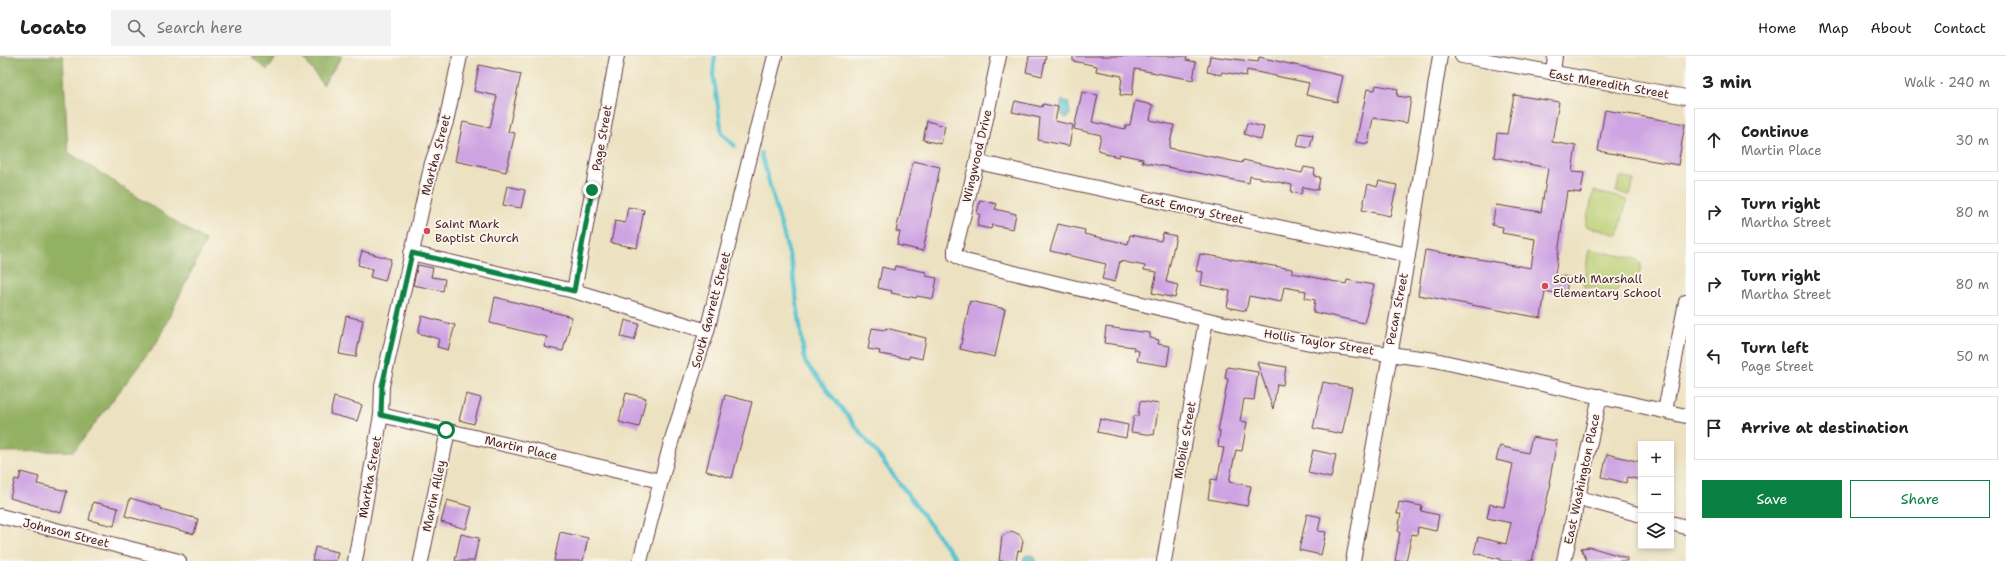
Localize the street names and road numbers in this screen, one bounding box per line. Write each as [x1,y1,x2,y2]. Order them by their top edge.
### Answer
street label: East Meredith Street [1547,66,1671,102]
street label: Page Street [588,104,616,172]
street label: Wingwood Drive [959,108,996,204]
street label: Martha Street [417,113,455,197]
street label: East Emory Street [1138,190,1246,228]
street label: South Garrett Street [688,250,734,370]
street label: Pecan Street [1382,272,1412,346]
street label: Hollis Taylor Street [1262,325,1376,359]
street label: Mobile Street [1170,400,1200,480]
street label: East Washington Place [1560,412,1604,546]
street label: Martin Place [483,432,559,464]
street label: Martha Street [355,435,385,519]
street label: Martin Alley [419,459,449,533]
street label: Johnson Street [21,515,111,551]

